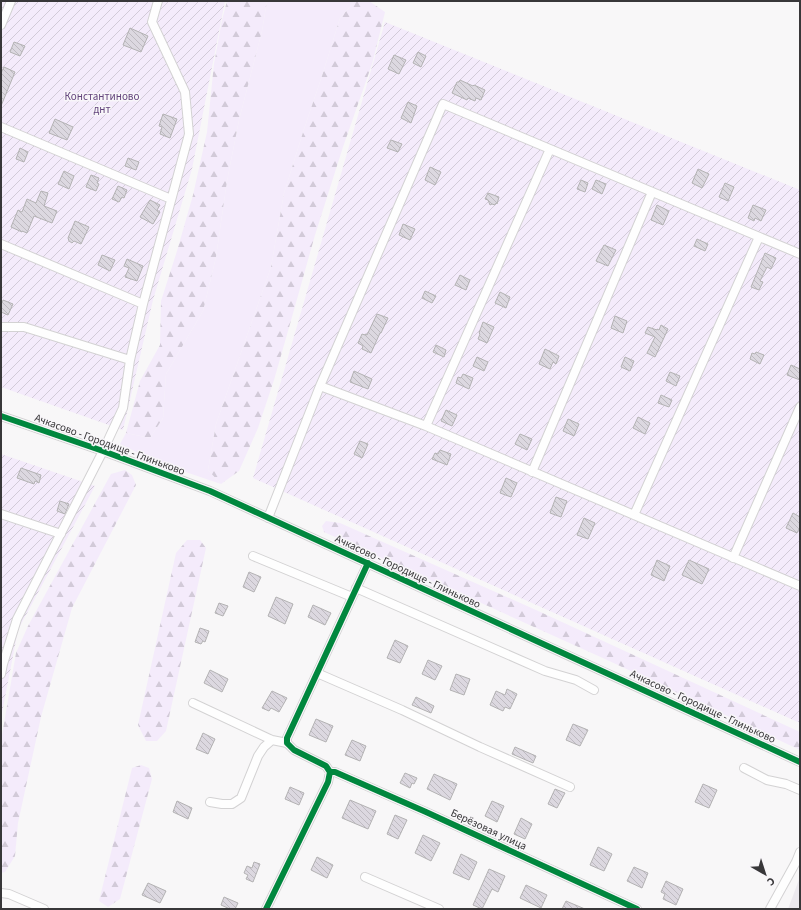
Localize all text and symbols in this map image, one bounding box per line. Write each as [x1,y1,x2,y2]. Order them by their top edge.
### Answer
park label: Константиново днт [65,89,139,117]
street label: Ачкасово - Городище - Глиньково [33,410,187,479]
street label: Ачкасово - Городище - Глиньково [333,531,483,612]
street label: Ачкасово - Городище - Глиньково [628,666,778,747]
street label: Берёзовая улица [448,805,529,854]
north arrow [745,854,785,894]
text: С [763,874,778,890]

